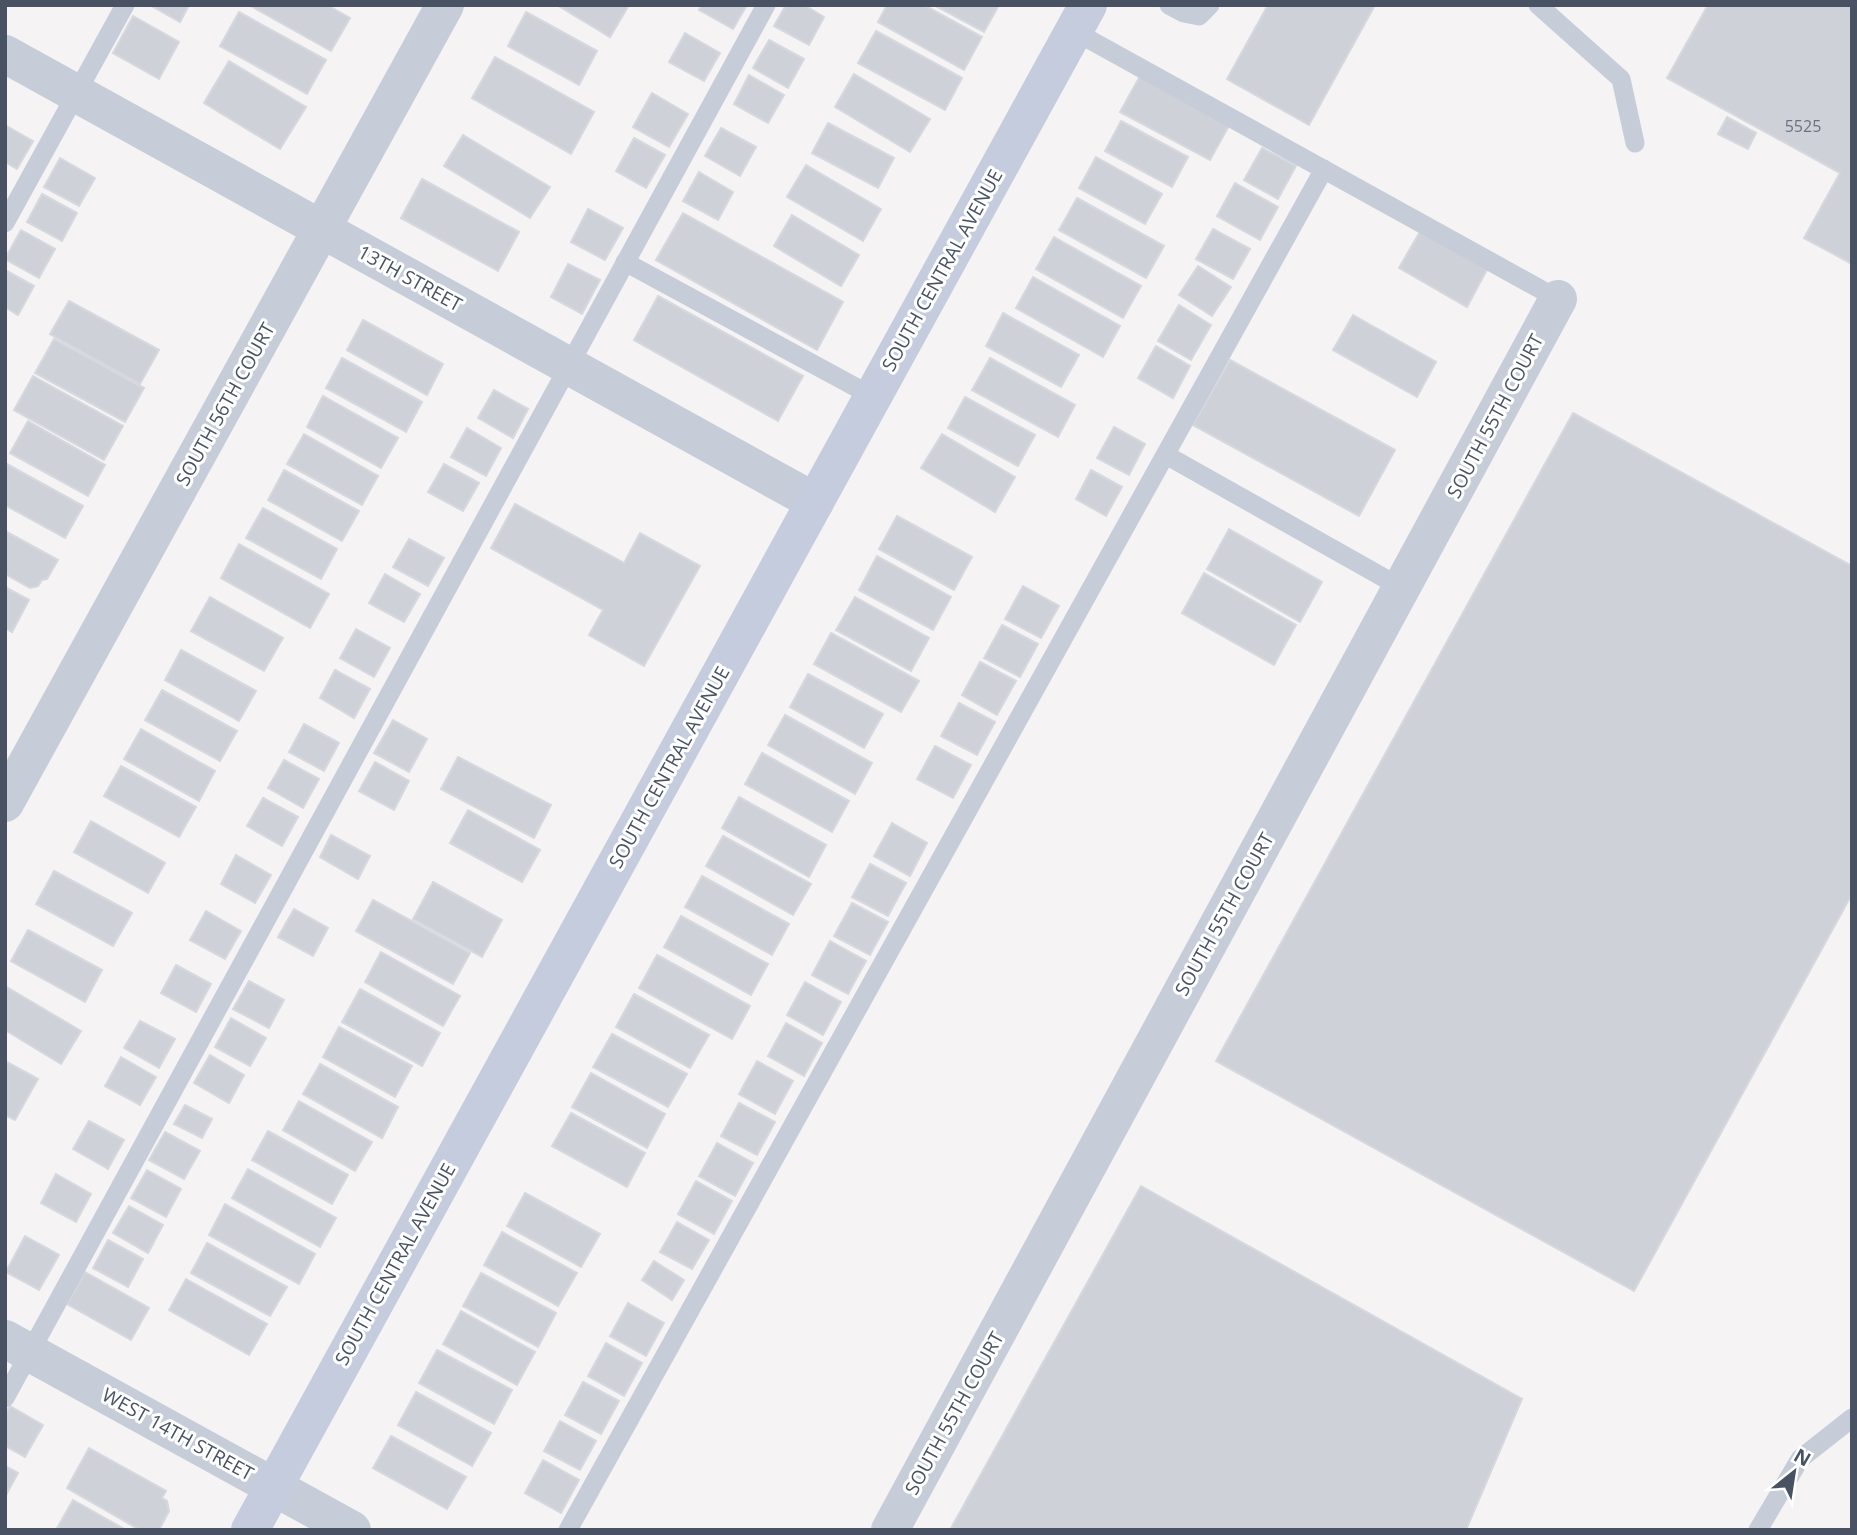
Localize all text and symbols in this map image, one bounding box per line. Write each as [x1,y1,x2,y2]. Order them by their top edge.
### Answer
house number: 5525 [1785,115,1821,137]
street label: SOUTH CENTRAL AVENUE [876,164,1008,376]
street label: 13TH STREET [353,239,467,318]
street label: SOUTH 56TH COURT [169,317,281,490]
street label: SOUTH 55TH COURT [1441,329,1550,503]
street label: SOUTH CENTRAL AVENUE [603,661,735,873]
street label: SOUTH 55TH COURT [1168,827,1280,1000]
street label: SOUTH CENTRAL AVENUE [329,1158,461,1370]
street label: SOUTH 55TH COURT [898,1326,1010,1499]
street label: WEST 14TH STREET [98,1382,259,1487]
north arrow [1759,1437,1829,1507]
text: N [1789,1442,1816,1472]

